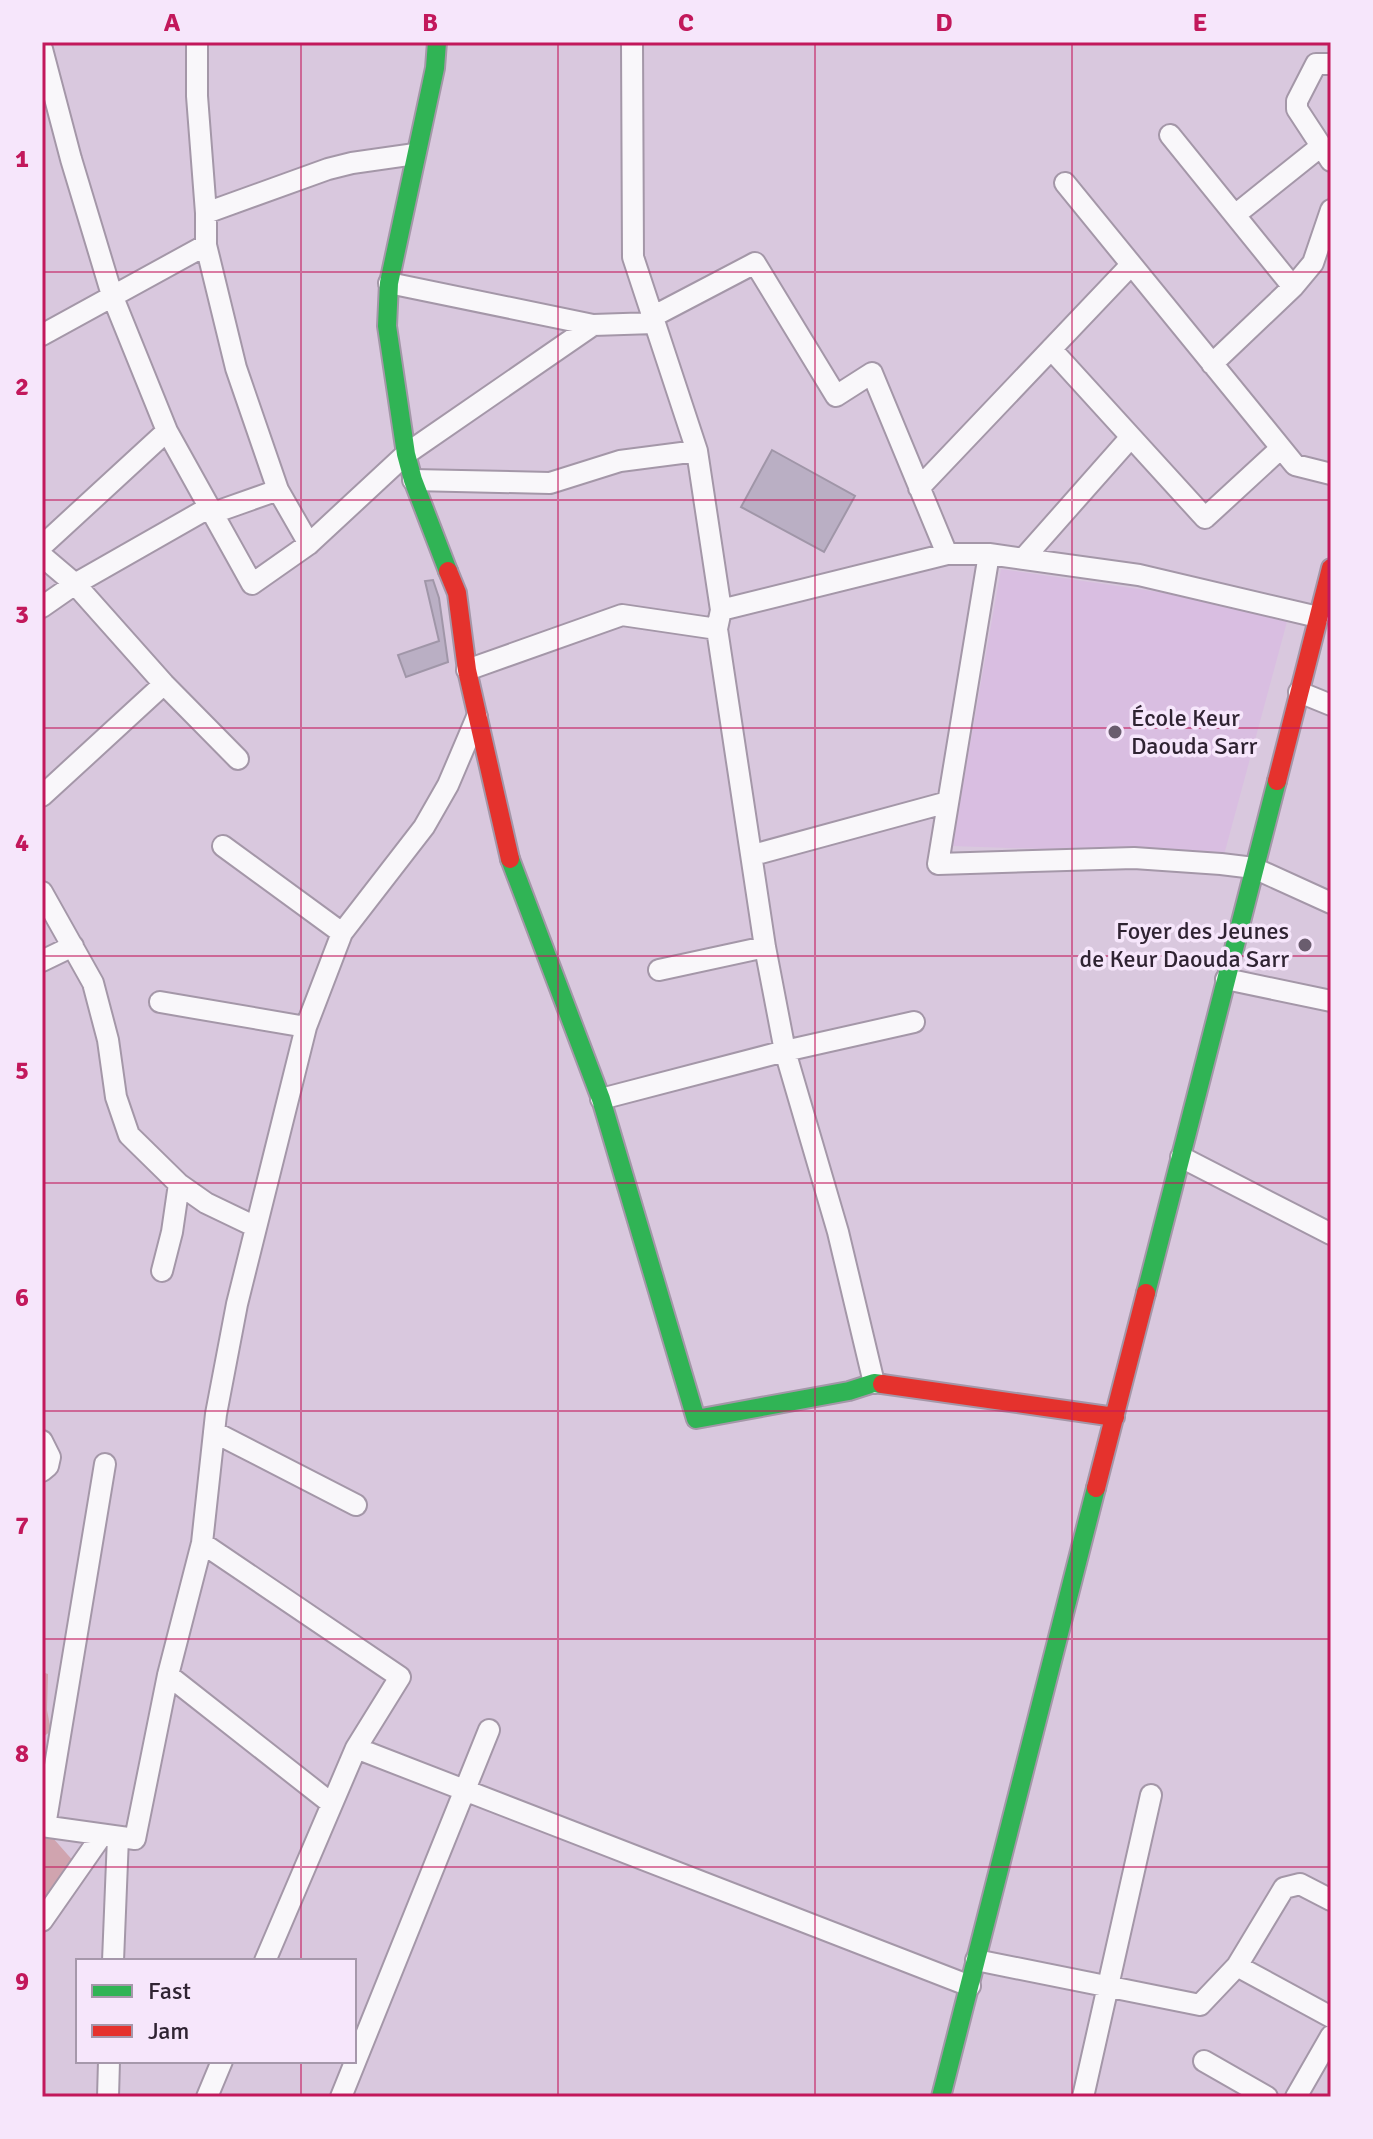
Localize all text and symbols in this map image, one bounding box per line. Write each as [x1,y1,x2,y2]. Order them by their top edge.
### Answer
text: A [164,7,181,39]
text: B [422,7,438,39]
text: C [678,7,694,39]
text: D [935,7,953,39]
text: E [1193,7,1207,39]
text: 1 [15,143,29,175]
text: 2 [15,371,29,403]
text: 3 [15,599,29,631]
place label: École Keur Daouda Sarr [1131,703,1258,761]
marker: École Keur Daouda Sarr [1106,723,1124,741]
text: 4 [15,827,29,859]
place label: Foyer des Jeunes de Keur Daouda Sarr [1079,916,1289,974]
marker: Foyer des Jeunes de Keur Daouda Sarr [1296,936,1314,954]
text: 5 [15,1055,29,1087]
text: 6 [15,1282,29,1314]
text: 7 [15,1510,29,1542]
text: 8 [15,1738,29,1770]
legend [76,1959,356,2063]
text: 9 [15,1966,29,1998]
text: Fast [148,1976,191,2006]
text: Jam [148,2016,189,2046]

